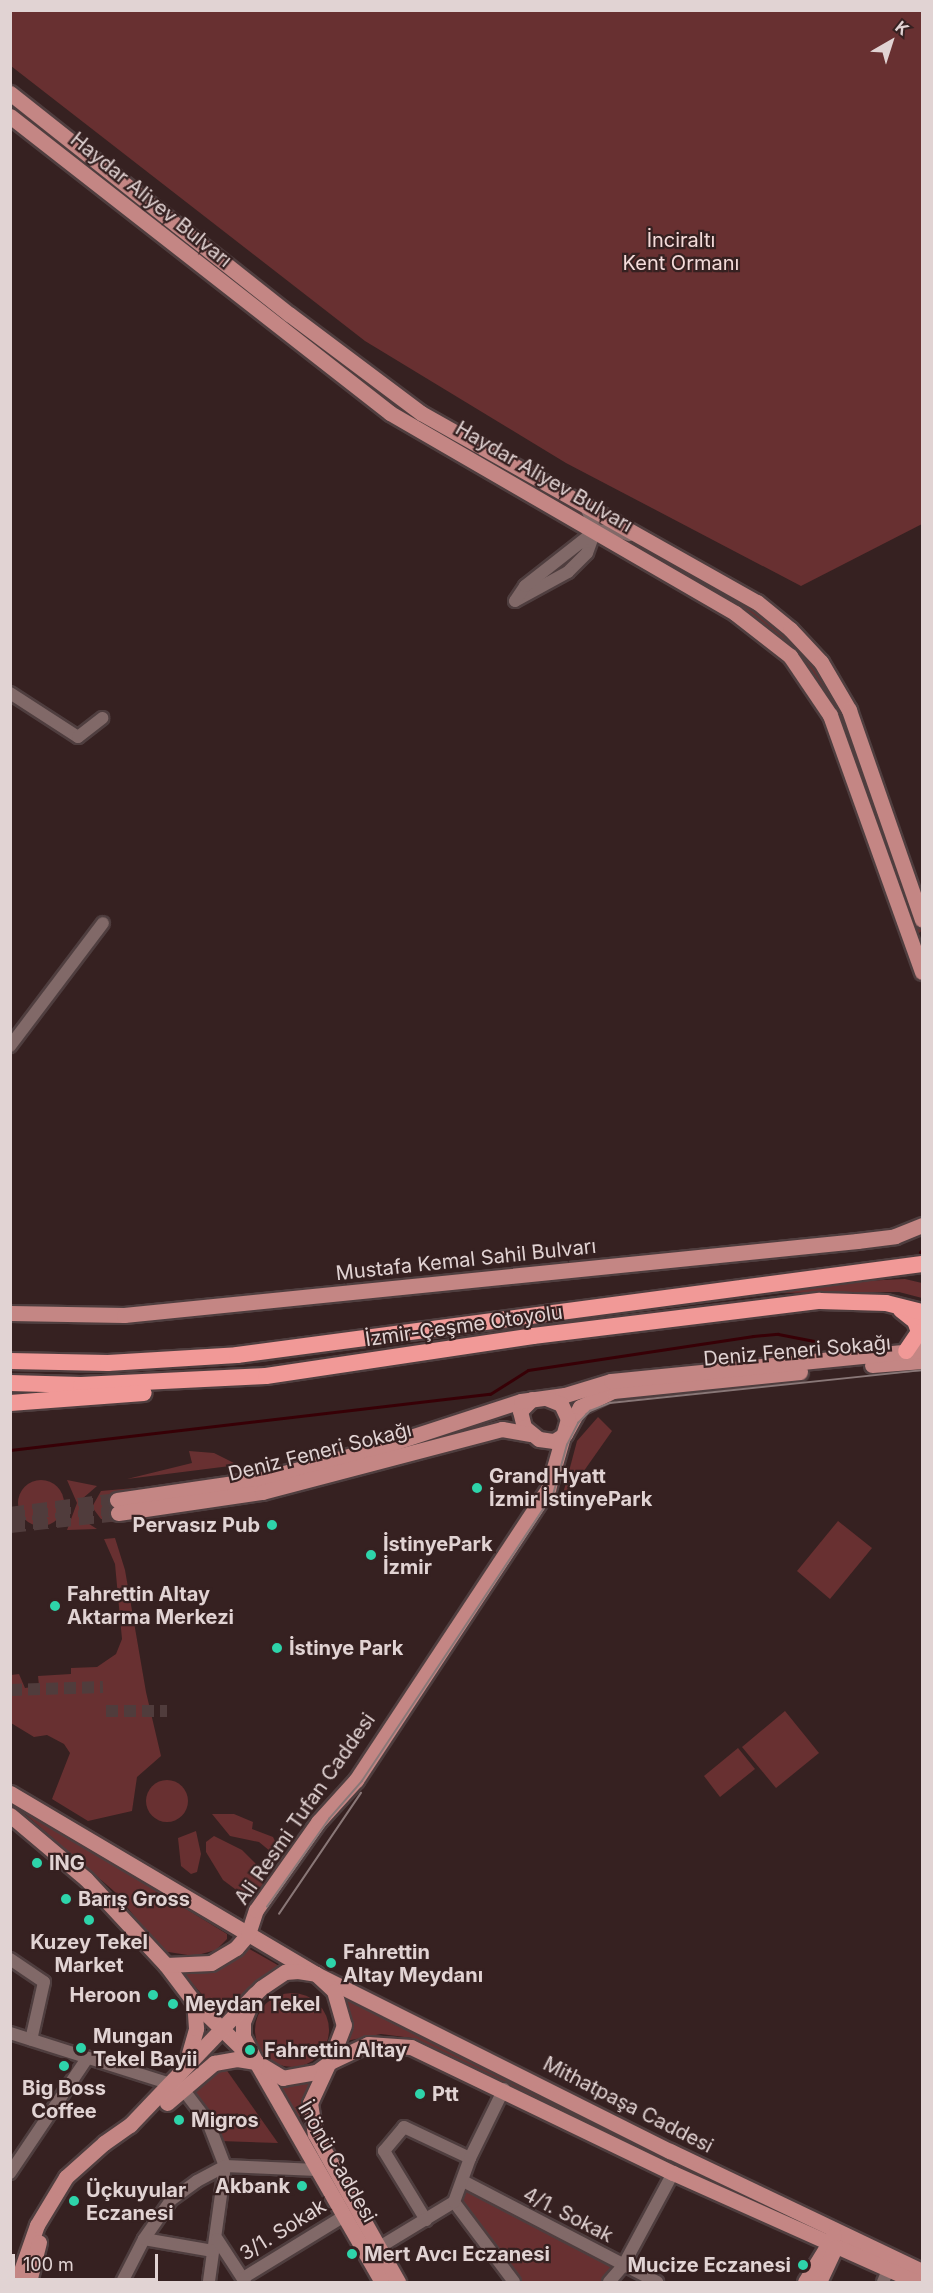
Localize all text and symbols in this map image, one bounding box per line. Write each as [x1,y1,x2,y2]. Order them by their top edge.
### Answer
north arrow [861,12,921,72]
text: K [892,17,913,39]
street label: Haydar Aliyev Bulvarı [65,128,237,272]
park label: İnciraltı Kent Ormanı [623,228,739,275]
street label: Haydar Aliyev Bulvarı [451,416,637,538]
street label: Mustafa Kemal Sahil Bulvarı [335,1234,597,1286]
street label: İzmir-Çeşme Otoyolu [364,1300,564,1352]
street label: Deniz Feneri Sokağı [702,1331,892,1371]
street label: Deniz Feneri Sokağı [226,1418,414,1486]
place label: Grand Hyatt İzmir İstinyePark [489,1464,652,1511]
marker: Grand Hyatt İzmir İstinyePark [470,1481,484,1495]
place label: Pervasız Pub [133,1513,260,1537]
marker: Pervasız Pub [265,1518,279,1532]
place label: İstinyePark İzmir [383,1532,493,1579]
marker: İstinyePark İzmir [364,1548,378,1562]
place label: Fahrettin Altay Aktarma Merkezi [67,1582,234,1629]
marker: Fahrettin Altay Aktarma Merkezi [48,1599,62,1613]
place label: İstinye Park [289,1636,403,1660]
marker: İstinye Park [270,1641,284,1655]
street label: Ali Resmi Tufan Caddesi [230,1709,380,1909]
place label: ING [49,1851,85,1875]
marker: ING [30,1856,44,1870]
place label: Barış Gross [78,1887,190,1911]
marker: Barış Gross [59,1892,73,1906]
marker: Kuzey Tekel Market [82,1913,96,1927]
place label: Kuzey Tekel Market [30,1930,148,1977]
place label: Fahrettin Altay Meydanı [343,1940,483,1987]
marker: Fahrettin Altay Meydanı [324,1956,338,1970]
place label: Heroon [70,1983,141,2007]
marker: Heroon [146,1988,160,2002]
place label: Meydan Tekel [185,1992,320,2016]
marker: Meydan Tekel [166,1997,180,2011]
place label: Mungan Tekel Bayii [93,2024,197,2071]
place label: Fahrettin Altay [264,2038,407,2062]
marker: Mungan Tekel Bayii [74,2041,88,2055]
marker: Fahrettin Altay [241,2041,259,2059]
street label: Mithatpaşa Caddesi [539,2052,717,2158]
marker: Big Boss Coffee [57,2059,71,2073]
place label: Big Boss Coffee [22,2076,106,2123]
place label: Ptt [432,2082,459,2106]
marker: Ptt [413,2087,427,2101]
street label: İnönü Caddesi [293,2097,381,2227]
place label: Migros [191,2108,259,2132]
marker: Migros [172,2113,186,2127]
place label: Akbank [215,2174,290,2198]
place label: Üçkuyular Eczanesi [86,2178,186,2225]
marker: Akbank [295,2179,309,2193]
street label: 4/1. Sokak [519,2182,617,2248]
marker: Üçkuyular Eczanesi [67,2194,81,2208]
street label: 3/1. Sokak [235,2194,331,2266]
scale bar [15,2242,160,2280]
place label: Mert Avcı Eczanesi [364,2242,550,2266]
marker: Mert Avcı Eczanesi [345,2247,359,2261]
place label: Mucize Eczanesi [627,2253,791,2277]
text: 100 m [23,2254,74,2275]
marker: Mucize Eczanesi [796,2258,810,2272]

